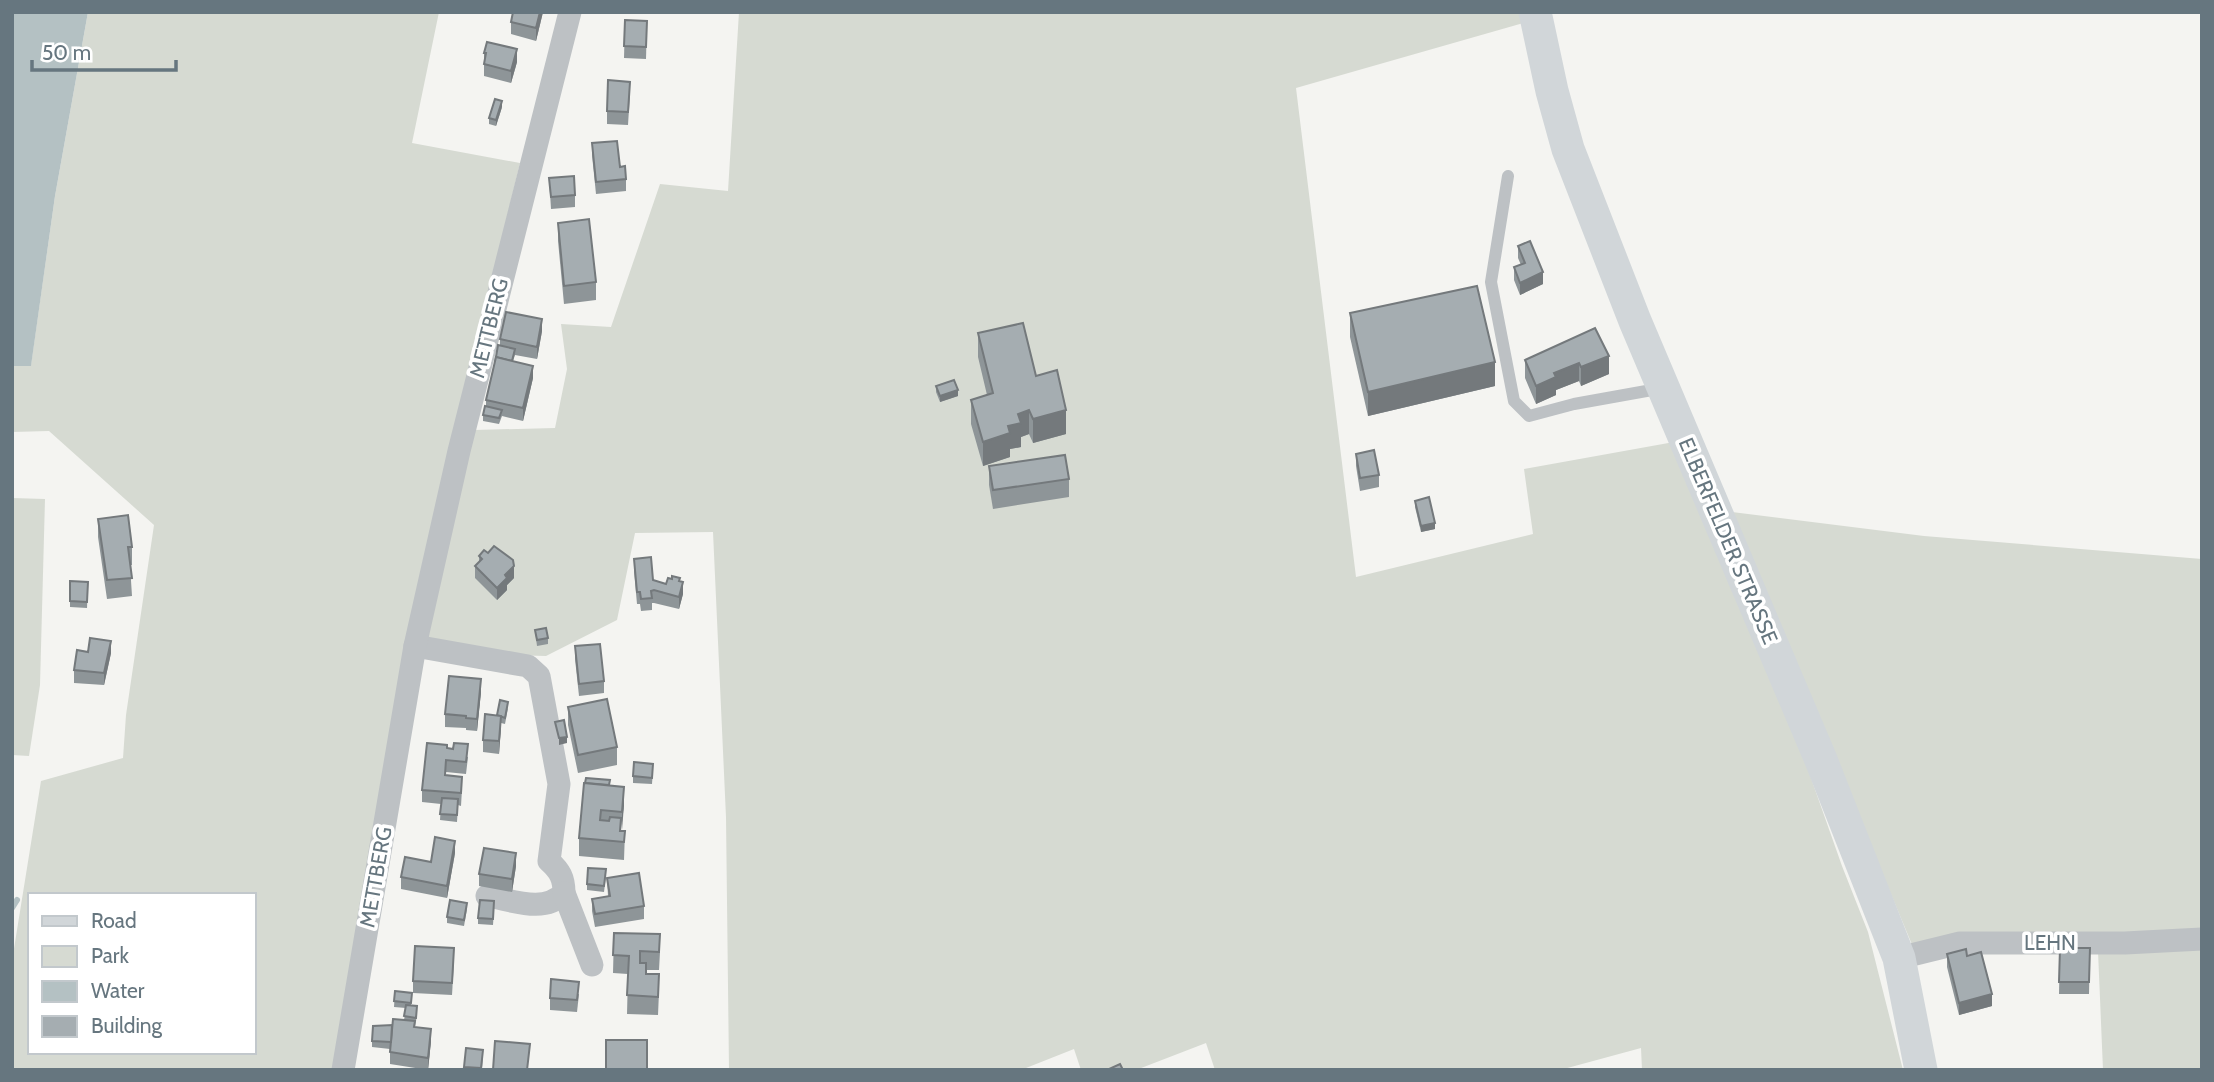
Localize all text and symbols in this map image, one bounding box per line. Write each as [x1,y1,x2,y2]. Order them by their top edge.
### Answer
scale bar [32,28,175,72]
text: 50 m [42,40,91,65]
street label: METTBERG [464,275,513,380]
street label: ELBERFELDER STRASSE [1674,434,1783,648]
street label: METTBERG [354,825,397,929]
legend [28,893,256,1054]
text: Road [91,908,137,933]
street label: LEHN [2024,930,2076,955]
text: Park [91,943,129,968]
text: Water [91,978,145,1003]
text: Building [91,1013,163,1038]

